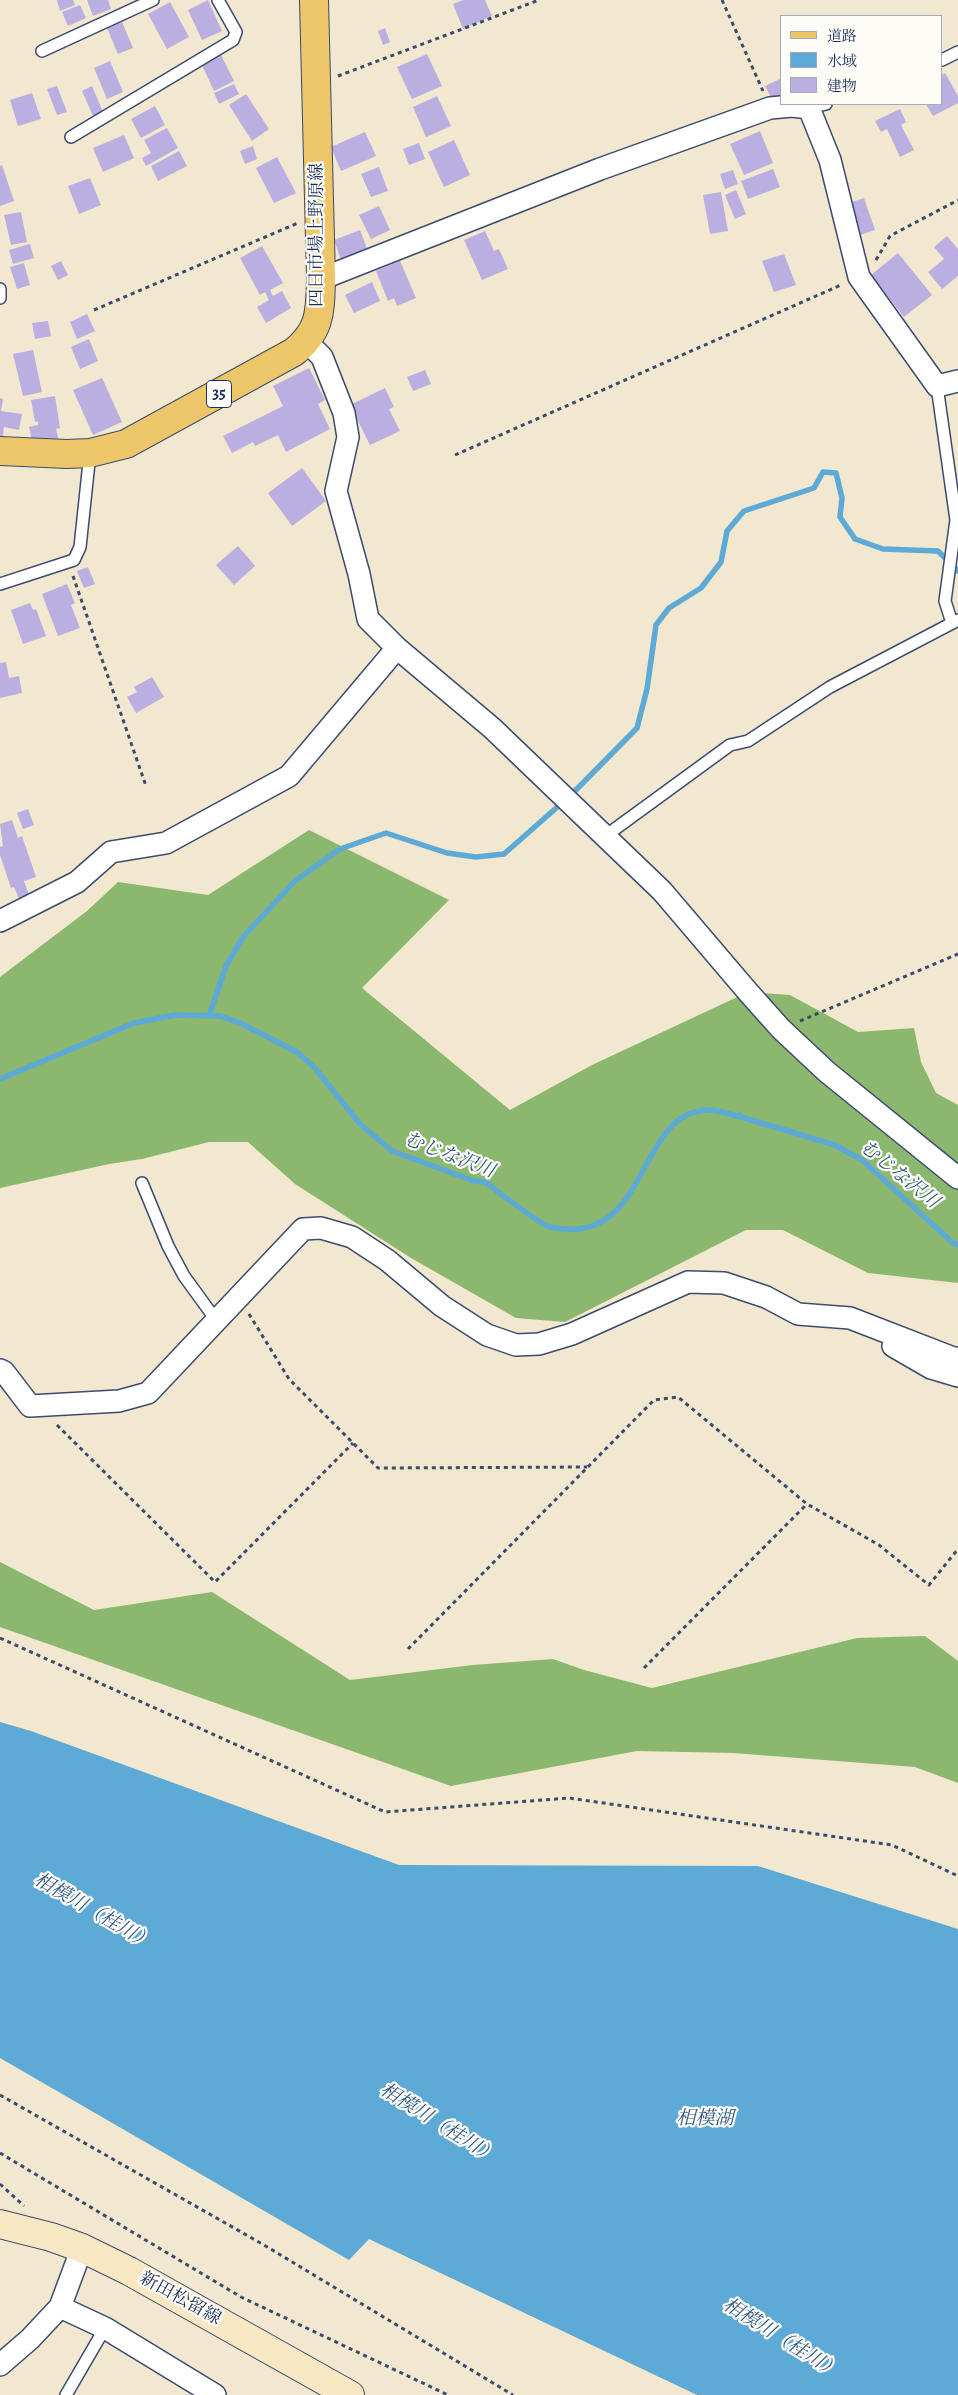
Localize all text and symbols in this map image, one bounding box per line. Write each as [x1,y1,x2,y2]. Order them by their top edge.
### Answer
legend [780,15,943,105]
text: 道路 [827,26,857,46]
text: 水域 [827,51,857,71]
text: 建物 [827,76,857,96]
street label: 四日市場上野原線 [307,163,329,307]
road number: 35 [206,380,232,408]
water label: むじな沢川 [401,1128,497,1184]
water label: むじな沢川 [855,1136,943,1214]
water label: 相模川（桂川） [30,1869,156,1955]
water label: 相模川（桂川） [376,2079,500,2169]
water label: 相模湖 [677,2108,733,2130]
street label: 新田松留線 [135,2268,225,2330]
water label: 相模川（桂川） [719,2294,843,2384]

